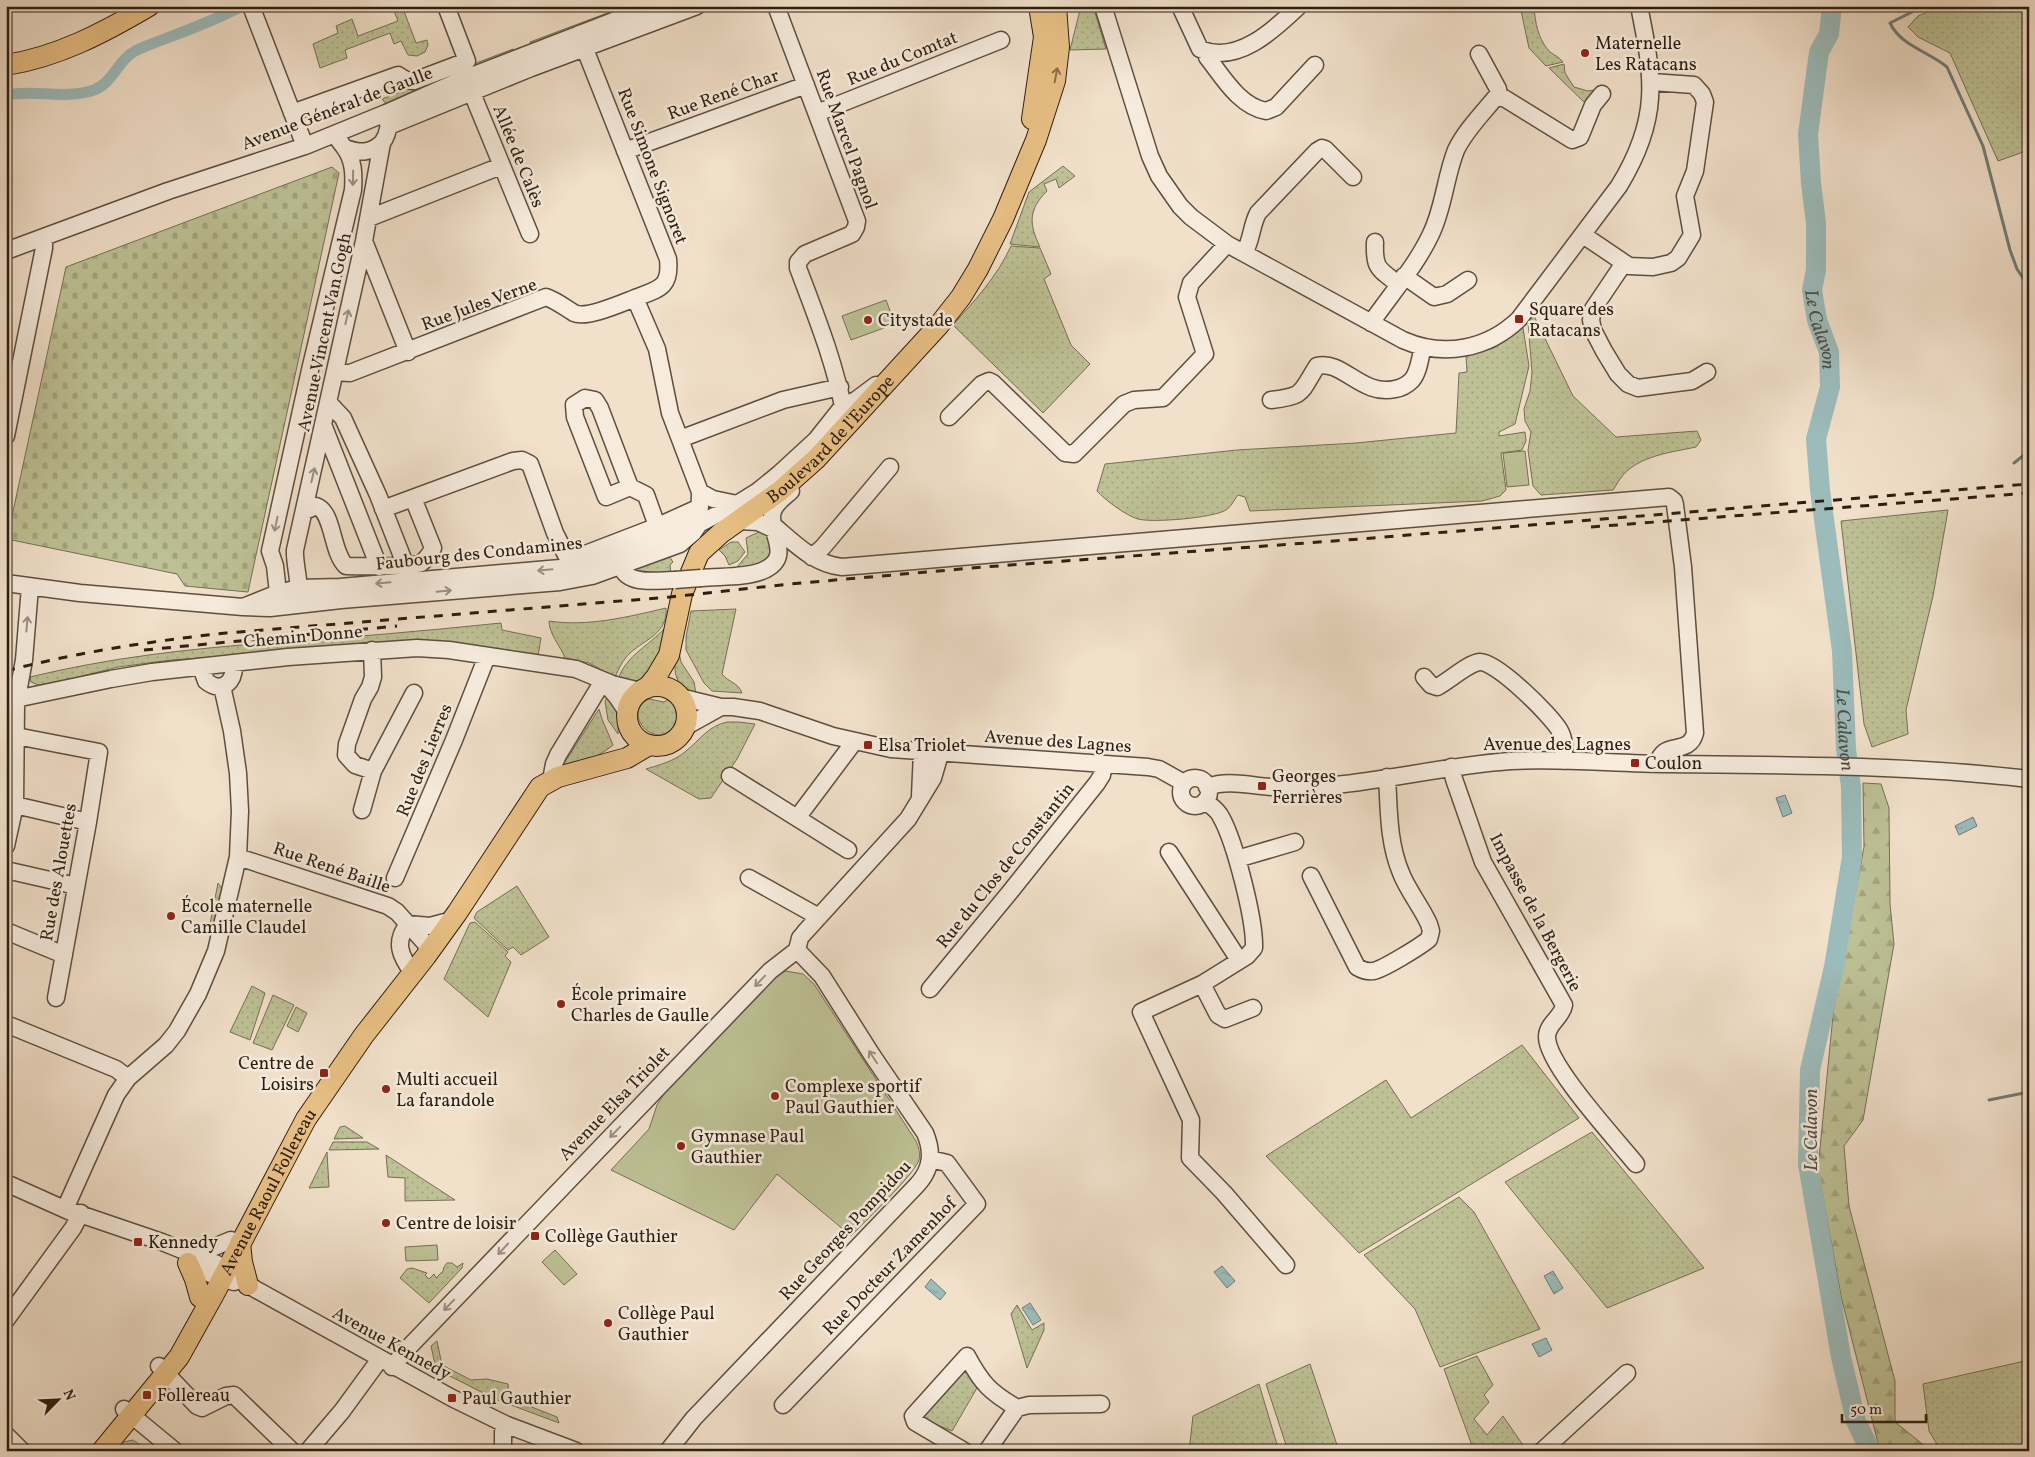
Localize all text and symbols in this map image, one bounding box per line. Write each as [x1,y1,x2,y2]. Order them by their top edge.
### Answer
street label: Rue du Comtat [844,26,962,93]
place label: Maternelle Les Ratacans [1595,32,1697,78]
marker: Maternelle Les Ratacans [1579,47,1591,59]
street label: Avenue Général de Gaulle [238,61,437,157]
street label: Rue René Char [664,64,783,127]
street label: Rue Marcel Pagnol [809,66,883,213]
one-way arrow [1051,67,1061,83]
street label: Rue Simone Signoret [610,85,693,248]
street label: Allée de Calès [486,101,550,212]
one-way arrow [348,169,358,185]
street label: Avenue Vincent Van Gogh [292,230,359,434]
street label: Rue Jules Verne [418,273,541,338]
water label: Le Calavon [1797,288,1840,370]
place label: Square des Ratacans [1529,298,1614,344]
one-way arrow [343,309,352,325]
place label: Citystade [878,309,953,334]
marker: Square des Ratacans [1513,313,1525,325]
marker: Citystade [862,314,874,326]
street label: Boulevard de l'Europe [762,370,901,511]
one-way arrow [309,468,318,484]
one-way arrow [271,515,280,531]
street label: Faubourg des Condamines [375,531,584,578]
one-way arrow [537,565,553,574]
one-way arrow [375,579,391,588]
one-way arrow [436,587,452,596]
one-way arrow [22,616,32,632]
street label: Chemin Donne [243,620,364,655]
water label: Le Calavon [1829,688,1860,773]
street label: Rue des Lierres [391,700,459,821]
street label: Avenue des Lagnes [983,725,1132,760]
street label: Avenue des Lagnes [1483,733,1631,758]
place label: Elsa Triolet [878,734,966,759]
marker: Elsa Triolet [862,739,874,751]
place label: Coulon [1645,752,1702,777]
marker: Coulon [1629,757,1641,769]
place label: Georges Ferrières [1272,765,1343,811]
street label: Rue du Clos de Constantin [931,777,1081,954]
marker: Georges Ferrières [1256,780,1268,792]
street label: Rue des Alouettes [35,801,84,943]
street label: Impasse de la Bergerie [1482,829,1587,996]
street label: Rue René Baille [269,837,394,900]
place label: École maternelle Camille Claudel [181,895,312,941]
marker: École maternelle Camille Claudel [165,910,177,922]
one-way arrow [754,975,766,988]
place label: École primaire Charles de Gaulle [571,983,709,1029]
marker: École primaire Charles de Gaulle [555,998,567,1010]
street label: Avenue Elsa Triolet [554,1041,676,1167]
one-way arrow [868,1050,878,1064]
place label: Centre de Loisirs [238,1052,314,1098]
marker: Centre de Loisirs [318,1067,330,1079]
place label: Multi accueil La farandole [396,1068,498,1114]
place label: Complexe sportif Paul Gauthier [785,1075,922,1121]
marker: Multi accueil La farandole [380,1083,392,1095]
water label: Le Calavon [1799,1089,1825,1171]
marker: Complexe sportif Paul Gauthier [769,1090,781,1102]
street label: Avenue Raoul Follereau [215,1104,324,1281]
one-way arrow [609,1125,621,1138]
place label: Gymnase Paul Gauthier [691,1125,804,1171]
marker: Gymnase Paul Gauthier [675,1140,687,1152]
street label: Rue Georges Pompidou [774,1155,918,1307]
street label: Rue Docteur Zamenhof [817,1191,964,1342]
place label: Centre de loisir [396,1212,517,1237]
marker: Centre de loisir [380,1217,392,1229]
place label: Collège Gauthier [545,1225,678,1250]
marker: Collège Gauthier [529,1230,541,1242]
place label: Kennedy [148,1231,218,1256]
marker: Kennedy [132,1236,144,1248]
one-way arrow [497,1243,509,1256]
one-way arrow [443,1299,455,1311]
street label: Avenue Kennedy [327,1301,455,1387]
place label: Collège Paul Gauthier [618,1302,715,1348]
marker: Collège Paul Gauthier [602,1317,614,1329]
north arrow [32,1374,82,1424]
place label: Follereau [157,1384,230,1409]
text: N [58,1387,79,1404]
place label: Paul Gauthier [462,1387,572,1412]
marker: Follereau [141,1389,153,1401]
marker: Paul Gauthier [446,1392,458,1404]
scale bar [1842,1392,1926,1424]
text: 50 m [1850,1400,1882,1421]

